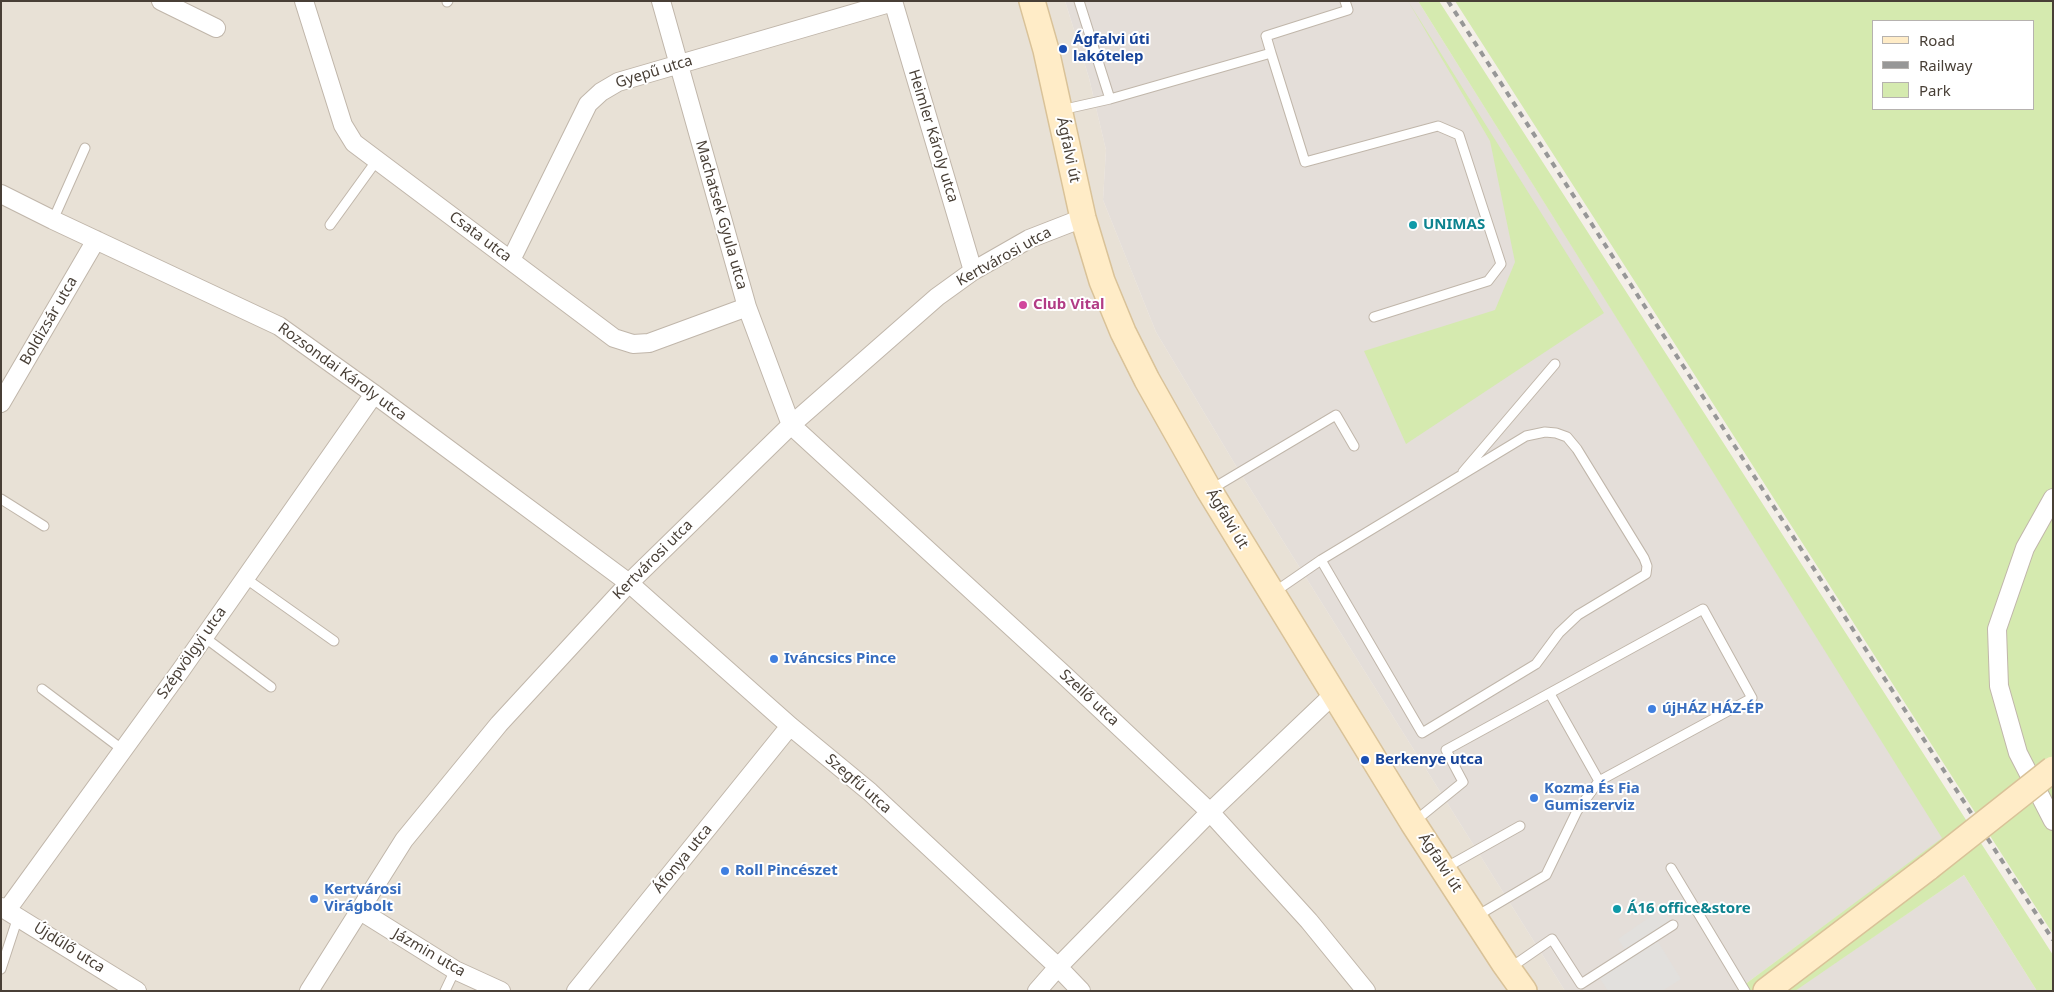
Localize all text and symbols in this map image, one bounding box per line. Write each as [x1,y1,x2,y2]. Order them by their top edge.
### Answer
legend [1872,20,2034,110]
text: Road [1919,30,1955,50]
place label: Ágfalvi úti lakótelep [1073,31,1150,66]
marker: Ágfalvi úti lakótelep [1057,43,1069,55]
street label: Gyepű utca [613,52,695,92]
text: Railway [1919,55,1972,75]
street label: Heimler Károly utca [904,67,962,205]
text: Park [1919,80,1951,100]
street label: Ágfalvi út [1052,116,1084,184]
street label: Machatsek Gyula utca [691,138,751,292]
street label: Csata utca [445,208,515,266]
place label: UNIMAS [1423,216,1485,234]
marker: UNIMAS [1407,219,1419,231]
street label: Kertvárosi utca [953,224,1055,290]
street label: Boldizsár utca [16,274,82,368]
place label: Club Vital [1033,296,1104,314]
marker: Club Vital [1017,299,1029,311]
street label: Rozsondai Károly utca [274,319,410,425]
street label: Ágfalvi út [1202,486,1252,552]
street label: Kertvárosi utca [609,516,697,604]
street label: Szépvölgyi utca [154,604,230,702]
place label: Iváncsics Pince [784,650,896,668]
marker: Iváncsics Pince [768,653,780,665]
street label: Szellő utca [1056,666,1122,730]
place label: újHÁZ HÁZ-ÉP [1662,700,1764,718]
marker: újHÁZ HÁZ-ÉP [1646,703,1658,715]
street label: Szegfű utca [821,750,895,818]
place label: Berkenye utca [1375,751,1483,769]
marker: Berkenye utca [1359,754,1371,766]
place label: Kozma És Fia Gumiszerviz [1544,780,1640,815]
marker: Kozma És Fia Gumiszerviz [1528,792,1540,804]
street label: Áfonya utca [650,821,716,897]
street label: Ágfalvi út [1414,830,1466,896]
place label: Roll Pincészet [735,862,838,880]
marker: Roll Pincészet [719,865,731,877]
place label: Kertvárosi Virágbolt [324,881,401,916]
marker: Kertvárosi Virágbolt [308,893,320,905]
place label: Á16 office&store [1627,900,1751,918]
marker: Á16 office&store [1611,903,1623,915]
street label: Újdűlő utca [30,919,108,977]
street label: Jázmin utca [389,925,469,981]

